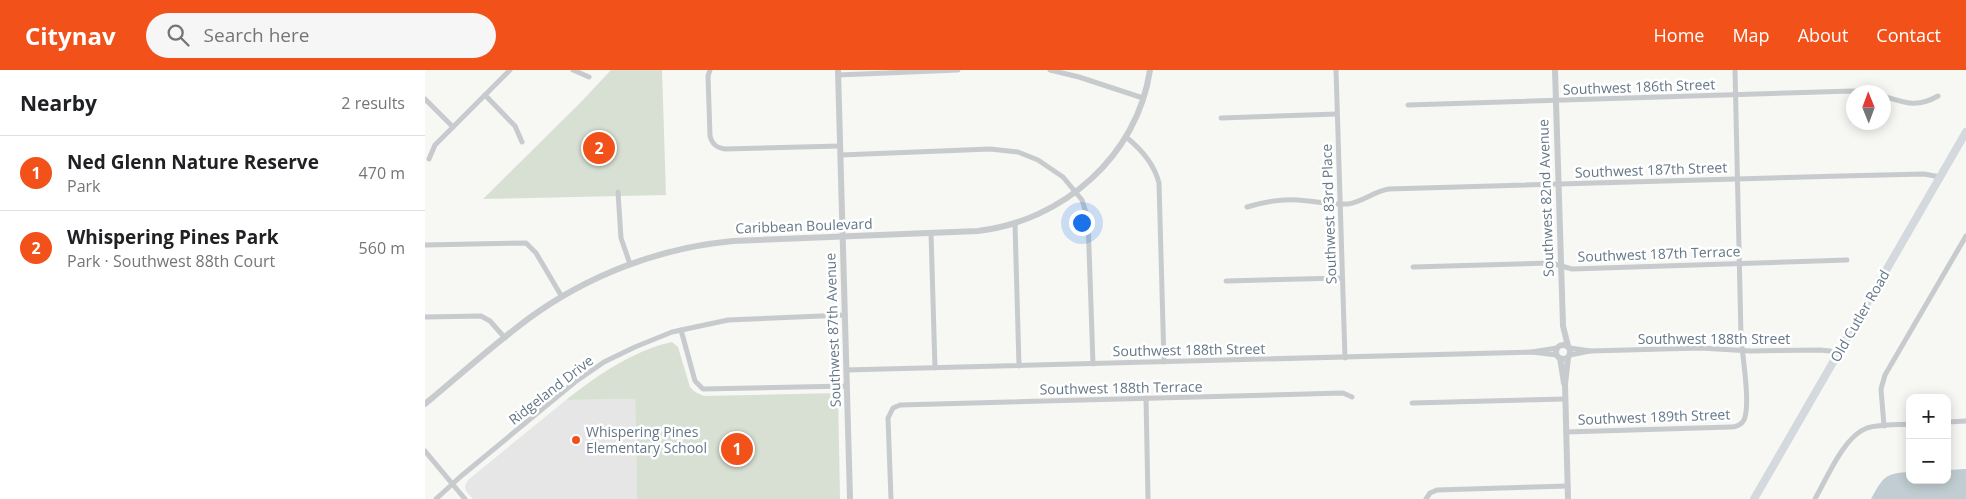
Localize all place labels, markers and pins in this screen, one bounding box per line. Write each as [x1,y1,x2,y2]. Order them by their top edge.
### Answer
pin: 2 [583,129,615,167]
place label: Whispering Pines Elementary School [586,422,707,457]
pin: 1 [721,430,753,468]
marker: Whispering Pines Elementary School [570,434,582,446]

